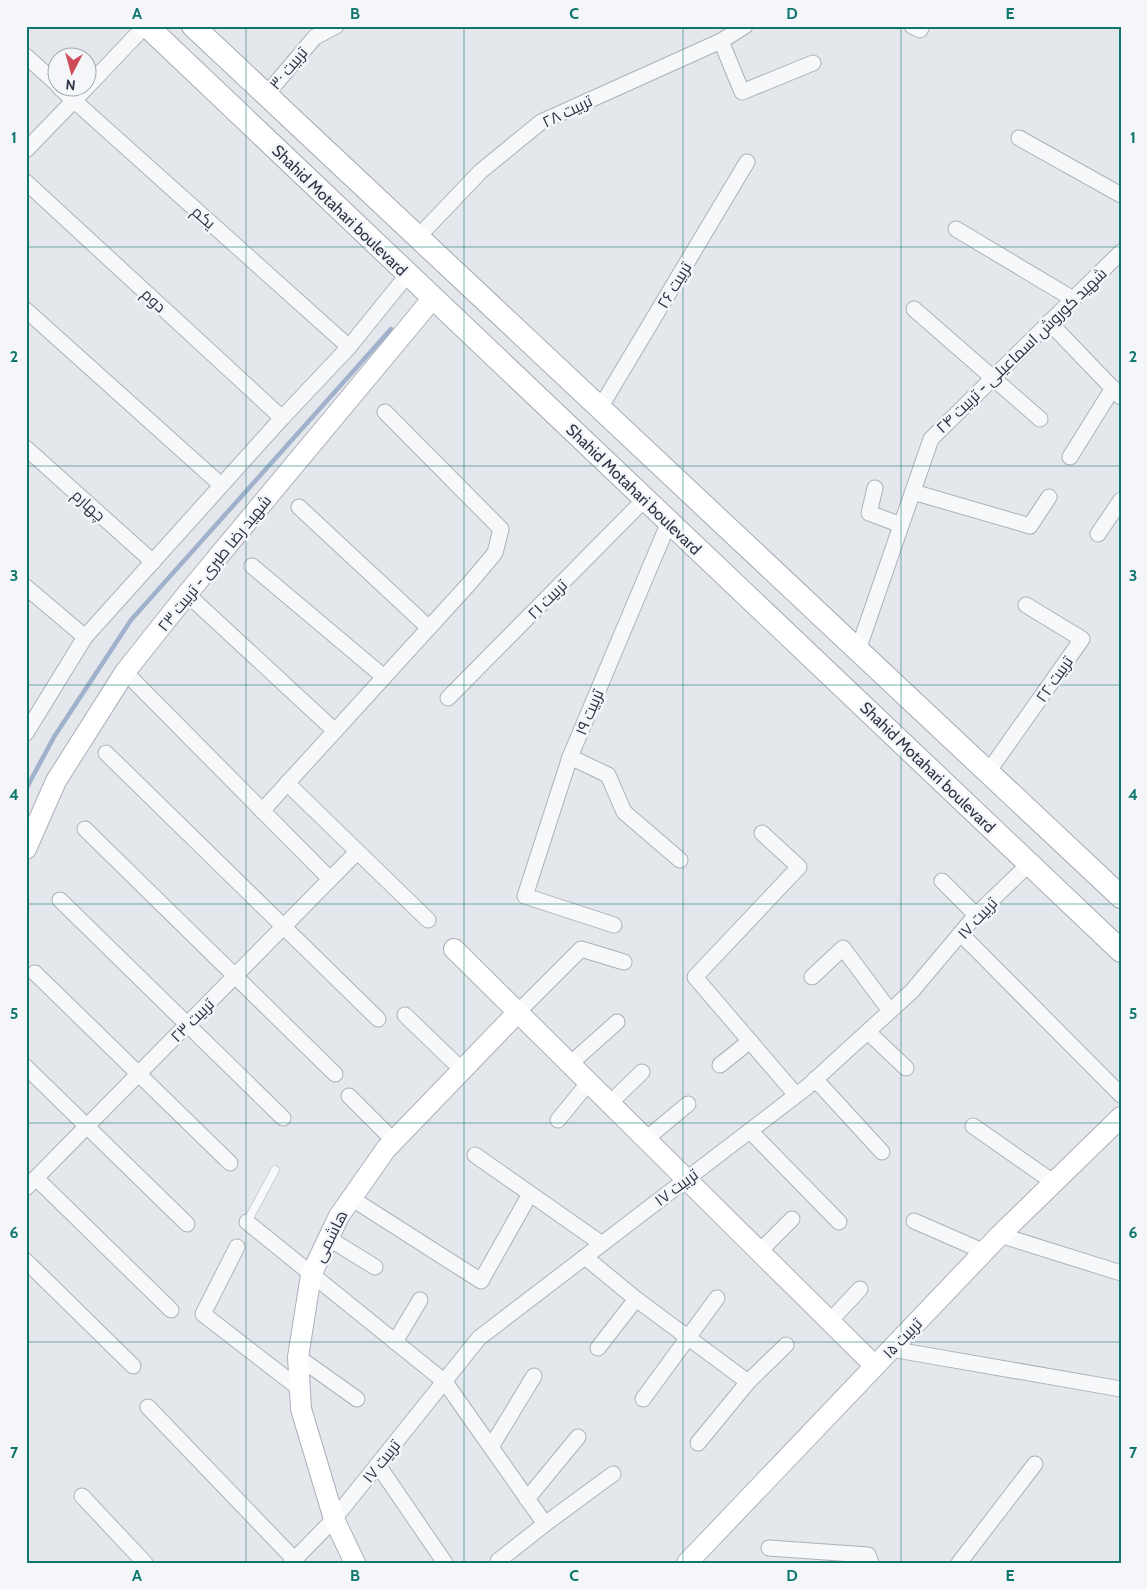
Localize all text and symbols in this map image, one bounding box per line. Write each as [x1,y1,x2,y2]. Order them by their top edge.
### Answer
text: A [132,4,142,23]
text: B [350,4,360,23]
text: C [569,4,579,23]
text: D [786,4,798,23]
text: E [1005,4,1015,23]
street label: تربیت ۳۰ [265,43,312,93]
north arrow [48,48,98,98]
text: N [65,75,77,94]
street label: تربیت ۲۸ [539,91,596,132]
text: 1 [11,128,17,147]
text: 1 [1130,128,1136,147]
street label: Shahid Motahari boulevard [268,141,411,280]
street label: یکم [187,202,220,235]
street label: تربیت ۲۶ [653,258,696,312]
street label: شهید کوروش اسماعیلی - تربیت ۲۴ [932,264,1111,438]
street label: دوم [136,284,170,318]
text: 2 [10,347,18,366]
text: 2 [1129,347,1137,366]
street label: Shahid Motahari boulevard [562,420,705,559]
street label: چهارم [67,485,109,527]
street label: شهید رضا طبری - تربیت ۲۳ [154,491,276,636]
text: 3 [10,566,18,585]
text: 3 [1129,566,1137,585]
street label: تربیت ۲۱ [524,575,572,623]
street label: تربیت ۲۲ [1032,652,1077,706]
street label: تربیت ۱۹ [571,686,608,738]
street label: Shahid Motahari boulevard [856,698,999,837]
text: 4 [9,785,19,804]
text: 4 [1128,785,1138,804]
street label: تربیت ۱۷ [953,893,1002,943]
street label: تربیت ۲۳ [167,994,219,1046]
text: 5 [10,1004,18,1023]
text: 5 [1129,1004,1137,1023]
street label: تربیت ۱۷ [651,1164,702,1210]
street label: هاشمی [309,1207,352,1266]
text: 6 [10,1223,19,1242]
text: 6 [1129,1223,1138,1242]
street label: تربیت ۱۵ [879,1314,927,1362]
street label: تربیت ۱۷ [358,1435,405,1487]
text: 7 [10,1443,19,1462]
text: 7 [1129,1443,1138,1462]
text: A [132,1566,142,1585]
text: B [350,1566,360,1585]
text: C [569,1566,579,1585]
text: D [786,1566,798,1585]
text: E [1005,1566,1015,1585]

